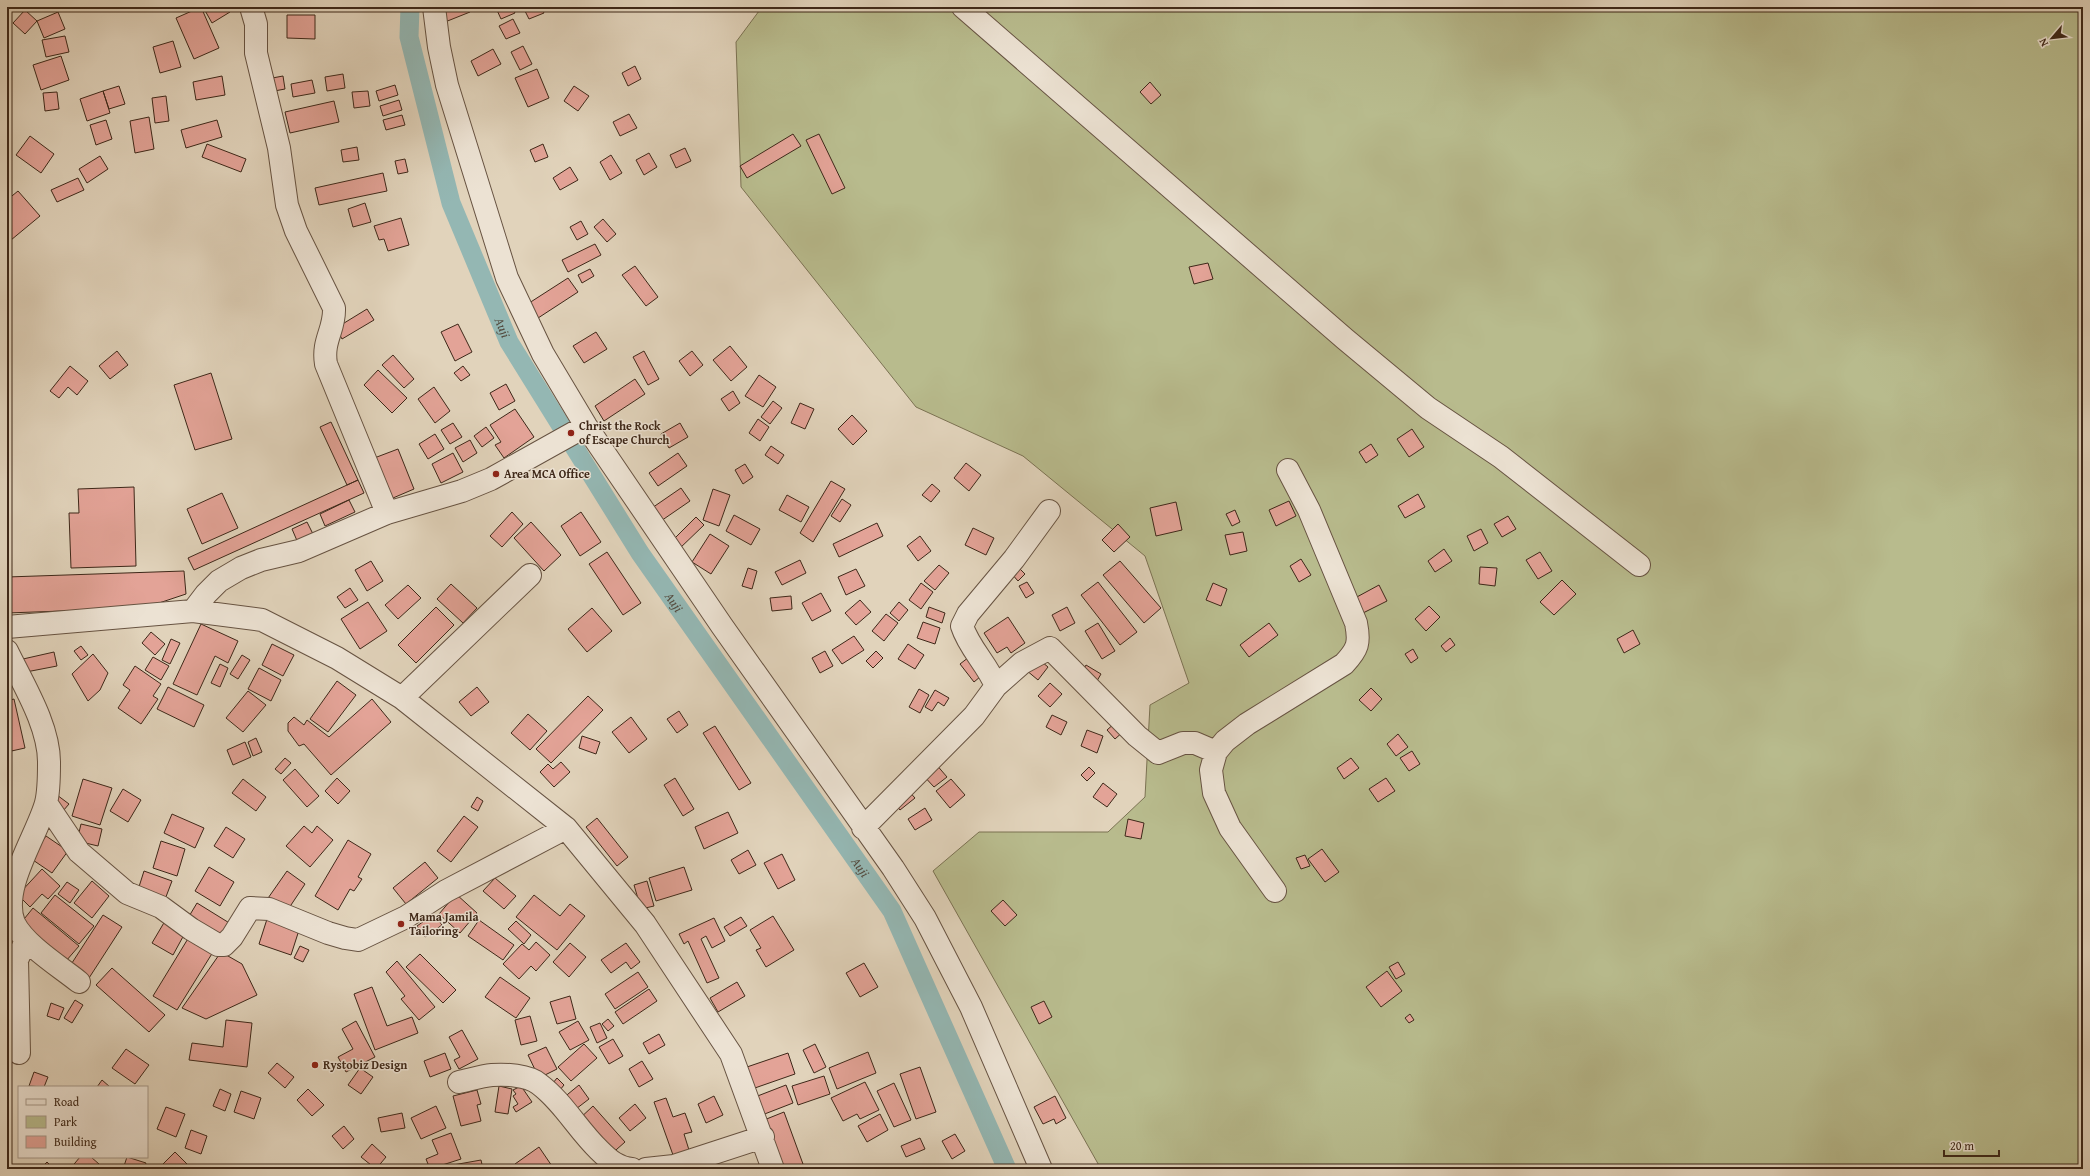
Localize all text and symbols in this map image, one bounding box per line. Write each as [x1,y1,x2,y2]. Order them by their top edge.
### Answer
north arrow [2032,18,2072,58]
text: N [2034,35,2052,50]
water label: Auji [489,313,515,341]
place label: Christ the Rock of Escape Church [579,417,669,448]
marker: Christ the Rock of Escape Church [566,428,576,438]
place label: Area MCA Office [504,465,590,482]
marker: Area MCA Office [491,469,501,479]
water label: Auji [660,587,688,617]
water label: Auji [846,852,875,882]
place label: Mama Jamila Tailoring [409,908,480,939]
marker: Mama Jamila Tailoring [396,919,406,929]
place label: Rystobiz Design [323,1056,407,1073]
marker: Rystobiz Design [310,1060,320,1070]
legend [18,1086,148,1158]
text: Road [54,1093,80,1110]
text: Park [54,1113,78,1130]
scale bar [1944,1132,1999,1158]
text: Building [54,1133,97,1150]
text: 20 m [1950,1137,1974,1154]

